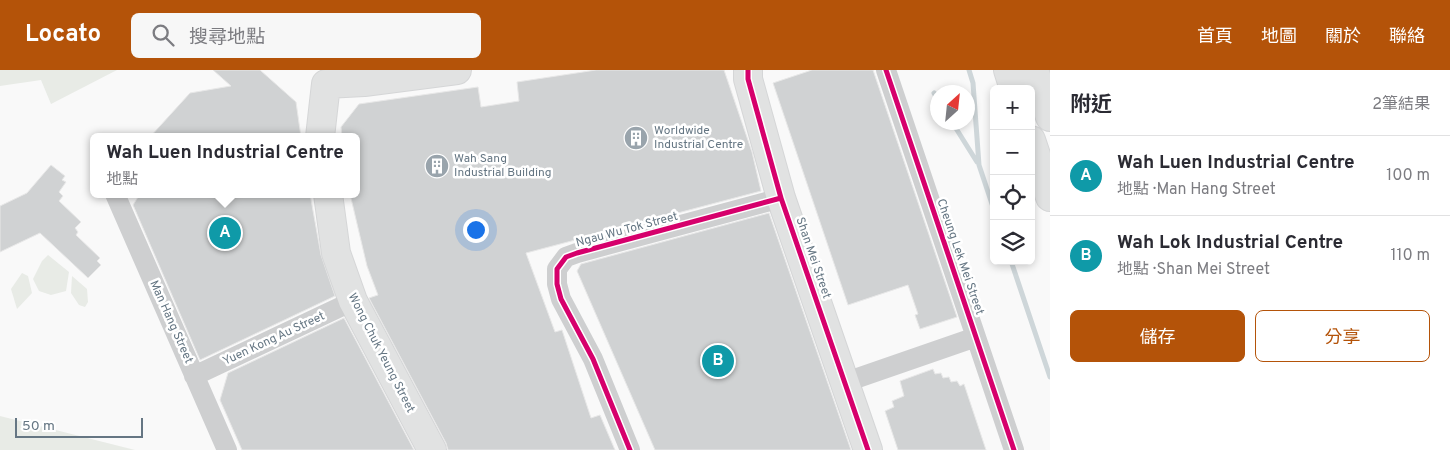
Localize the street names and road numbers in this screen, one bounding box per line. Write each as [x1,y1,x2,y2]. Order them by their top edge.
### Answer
street label: Cheung Lek Mei Street [933,197,987,317]
street label: Ngau Wu Tok Street [574,209,680,251]
street label: Shan Mei Street [792,215,834,301]
street label: Man Hang Street [146,278,196,366]
street label: Wong Chuk Yeung Street [344,290,418,416]
street label: Yuen Kong Au Street [220,308,328,370]

